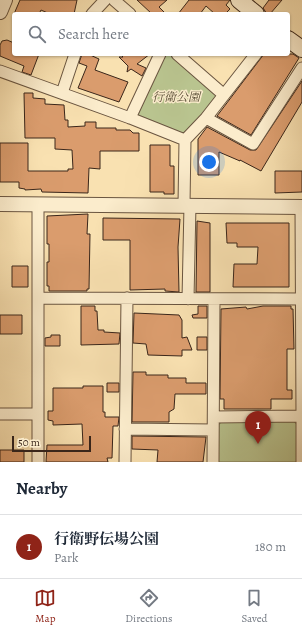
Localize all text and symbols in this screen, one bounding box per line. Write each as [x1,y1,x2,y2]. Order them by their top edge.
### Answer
search box [12,12,290,56]
icon: search [26,23,48,45]
text: Search here [58,24,129,44]
park label: 行衛公園 [152,89,202,105]
your location [199,152,219,172]
pin: 1 [245,411,271,444]
scale bar [12,434,91,453]
text: 50 m [18,435,40,450]
text: Nearby [16,477,67,500]
text: 行衛野伝場公園 [54,529,159,549]
text: 1 [27,538,31,555]
text: 180 m [255,538,286,555]
text: Park [54,549,78,566]
tab: Map [34,587,56,626]
tab: Directions [125,587,173,626]
tab: Saved [241,587,268,626]

